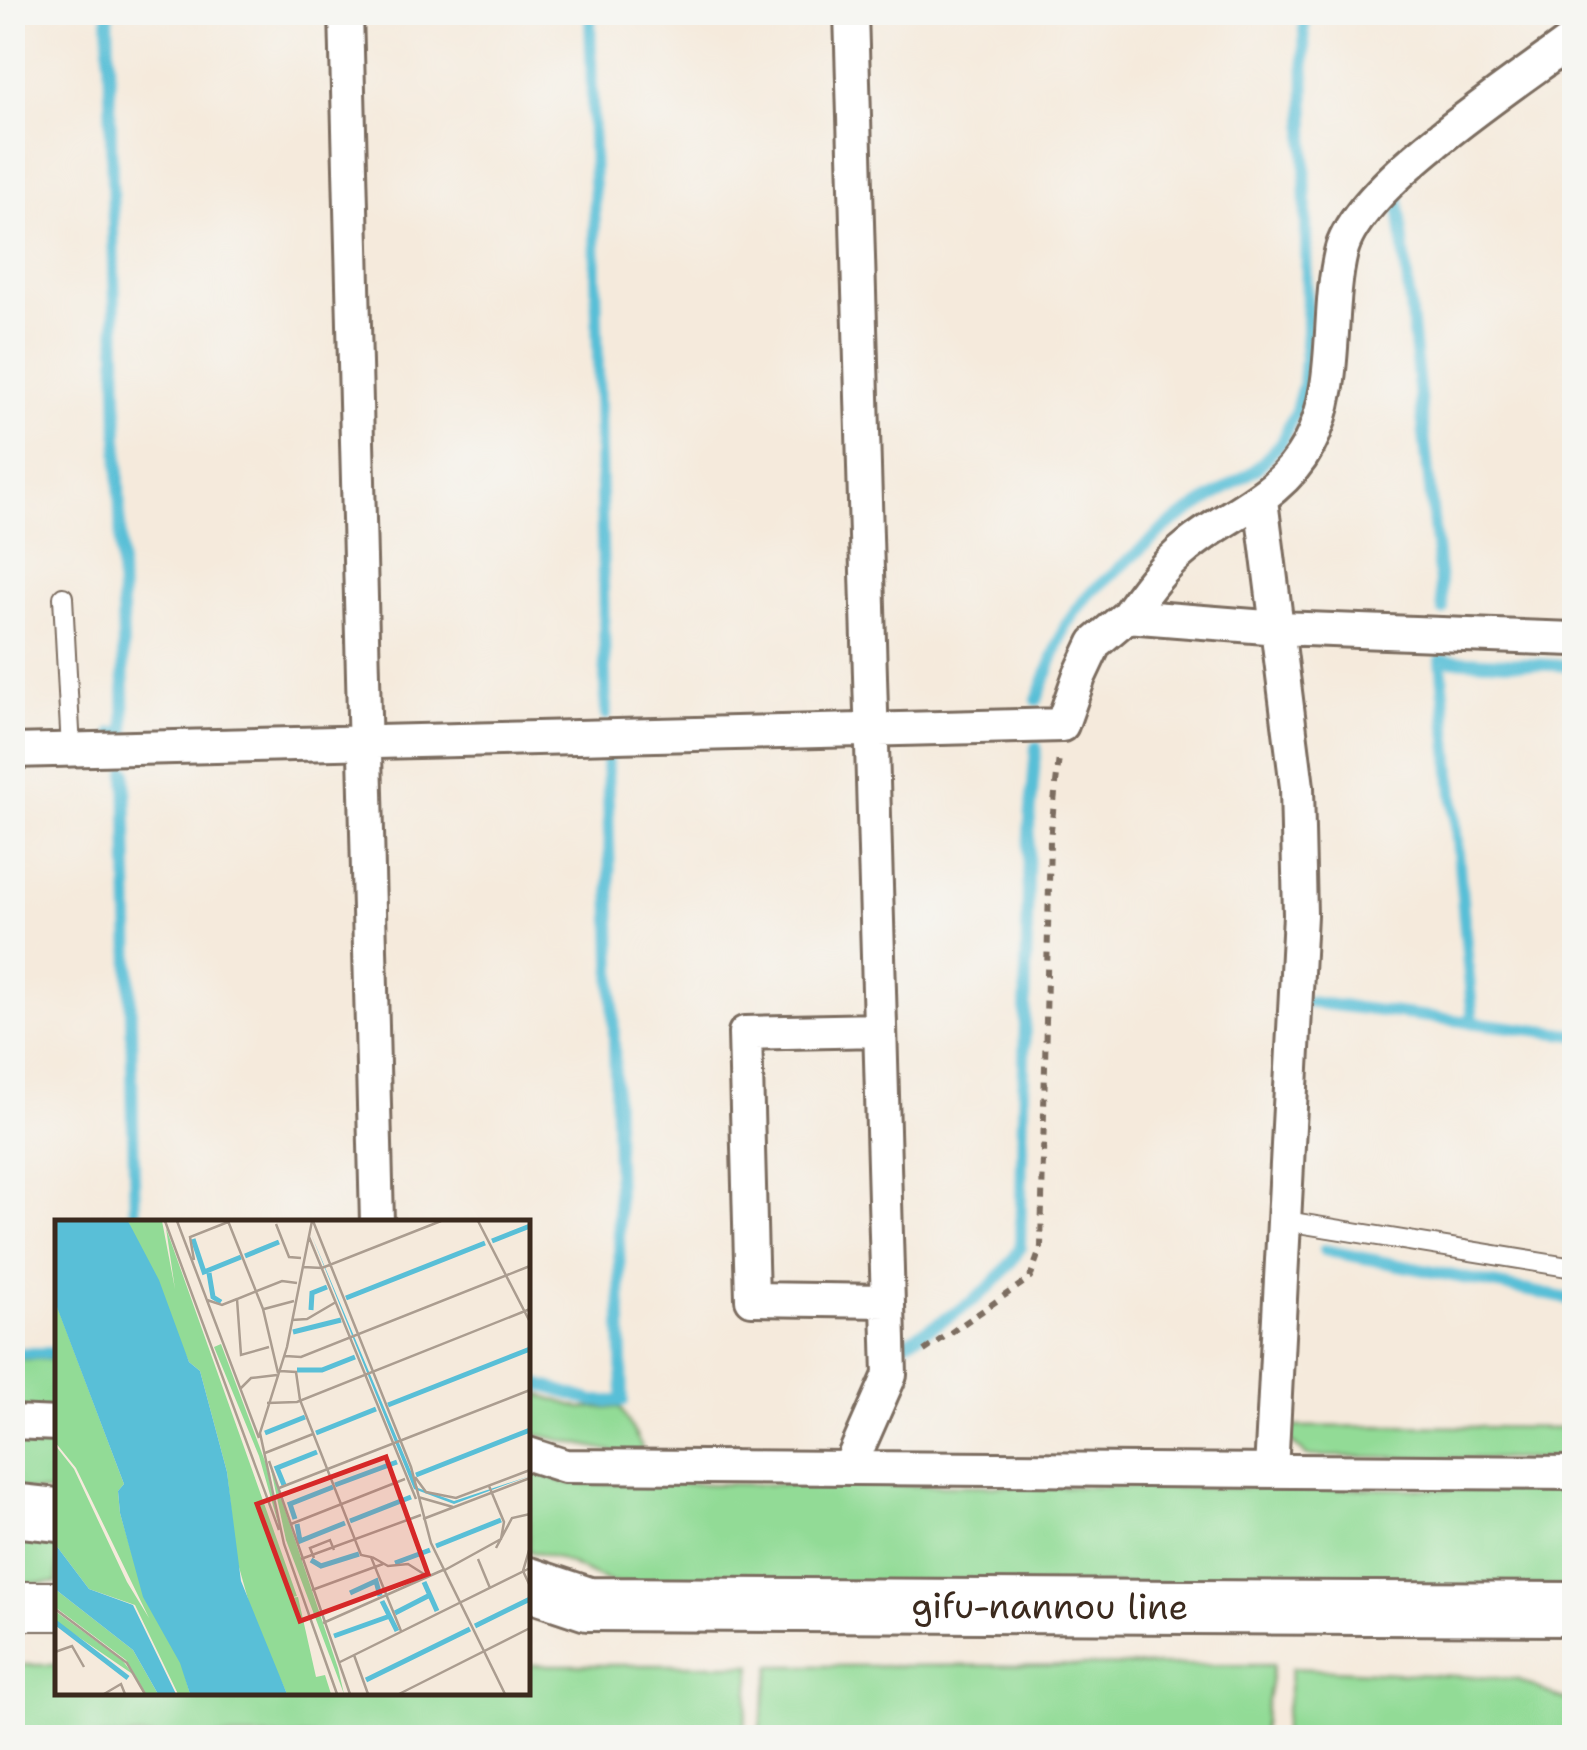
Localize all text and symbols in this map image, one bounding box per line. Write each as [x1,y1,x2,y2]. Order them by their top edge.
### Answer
inset map [55,1220,530,1695]
street label: gifu-nannou line [911,1582,1188,1630]

